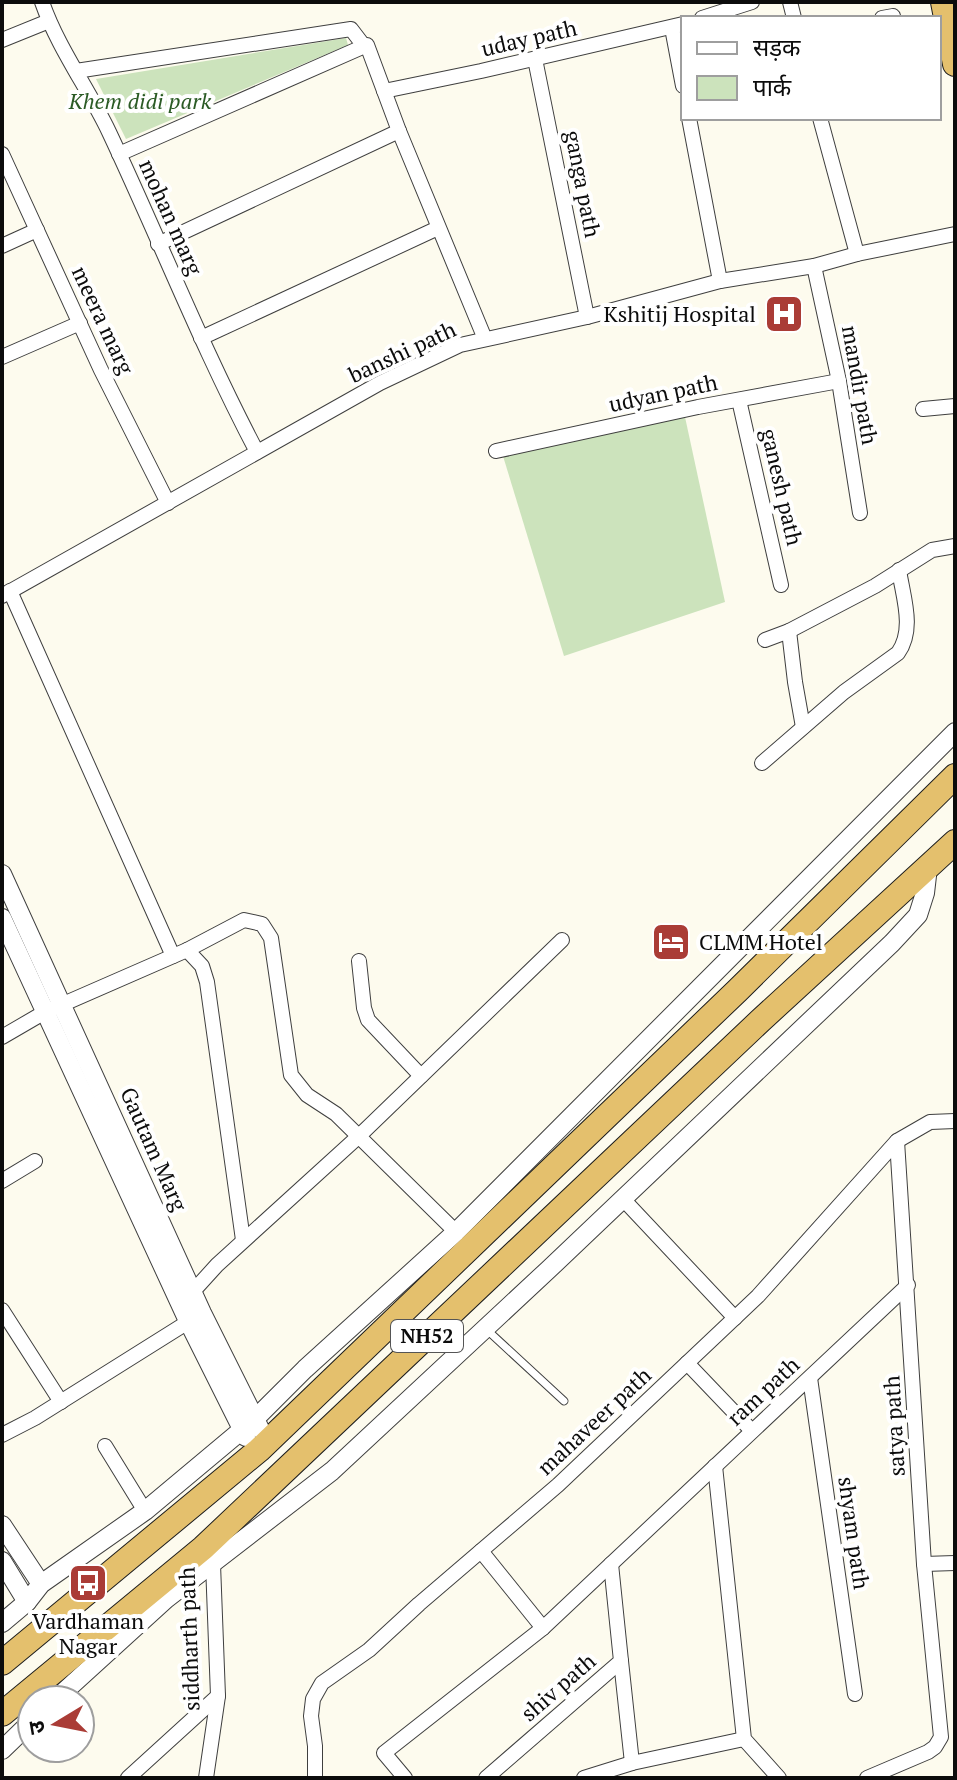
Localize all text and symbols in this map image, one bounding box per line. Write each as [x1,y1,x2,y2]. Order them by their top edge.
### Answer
street label: uday path [478,12,580,63]
legend [681,16,941,120]
text: सड़क [753,31,801,63]
text: पार्क [753,71,792,103]
park label: Khem didi park [68,86,212,115]
street label: ganga path [559,128,608,240]
street label: mohan marg [133,154,210,280]
street label: meera marg [66,261,141,379]
hospital icon: Kshitij Hospital [763,293,805,335]
place label: Kshitij Hospital [604,299,756,328]
street label: banshi path [343,314,460,389]
street label: mandir path [836,323,885,447]
street label: udyan path [606,367,720,418]
street label: ganesh path [755,426,810,548]
hotel icon: CLMM Hotel [650,921,692,963]
place label: CLMM Hotel [699,927,823,956]
street label: Gautam Marg [114,1082,195,1216]
road number: NH52 [391,1320,463,1352]
street label: ram path [720,1350,805,1431]
street label: mahaveer path [531,1360,657,1481]
street label: satya path [876,1375,911,1477]
street label: shyam path [832,1475,877,1591]
bus stop icon: Vardhaman Nagar [67,1562,109,1604]
street label: siddharth path [171,1566,206,1712]
place label: Vardhaman Nagar [32,1606,144,1660]
street label: shiv path [514,1646,601,1727]
north arrow [16,1684,96,1764]
text: उ [20,1718,51,1736]

